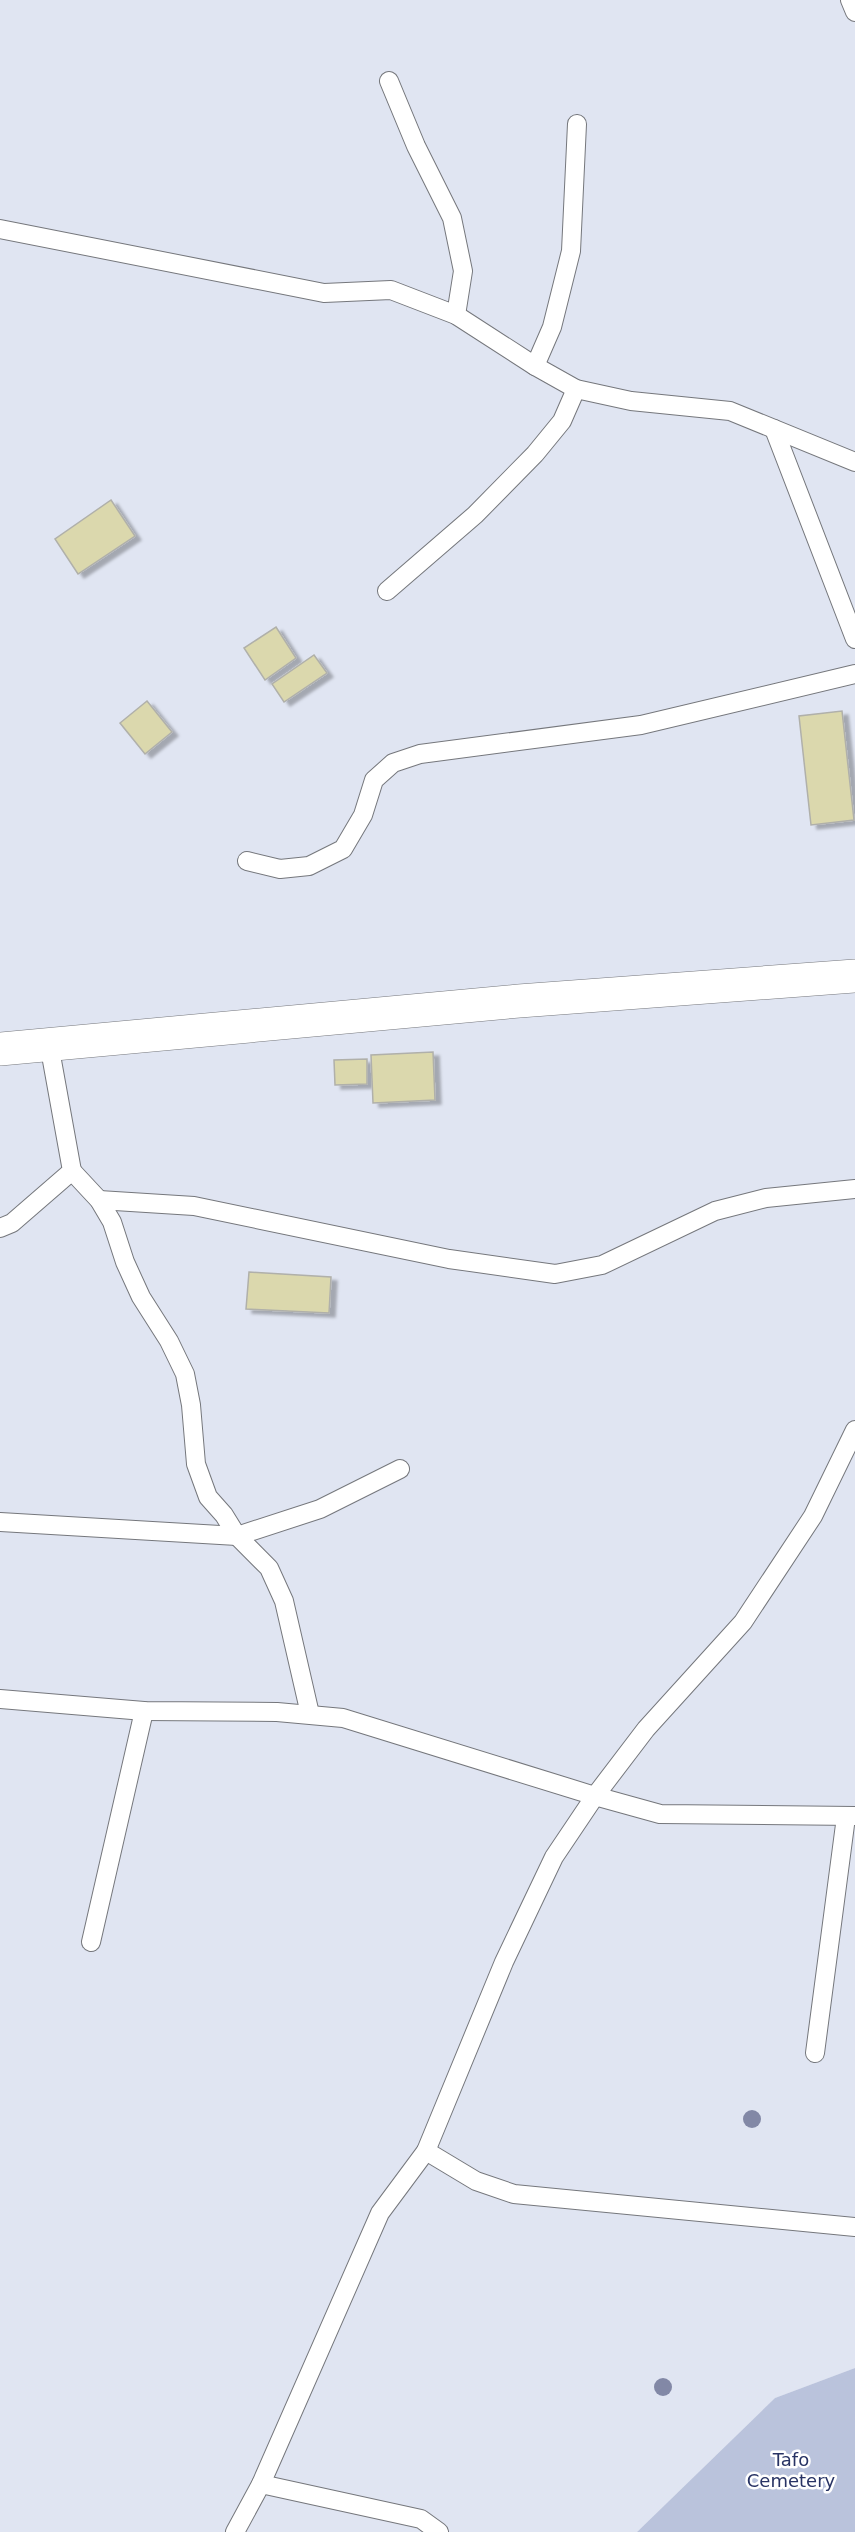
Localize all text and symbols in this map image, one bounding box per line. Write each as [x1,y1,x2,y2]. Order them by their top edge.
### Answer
park label: Tafo Cemetery [747,2449,836,2491]

